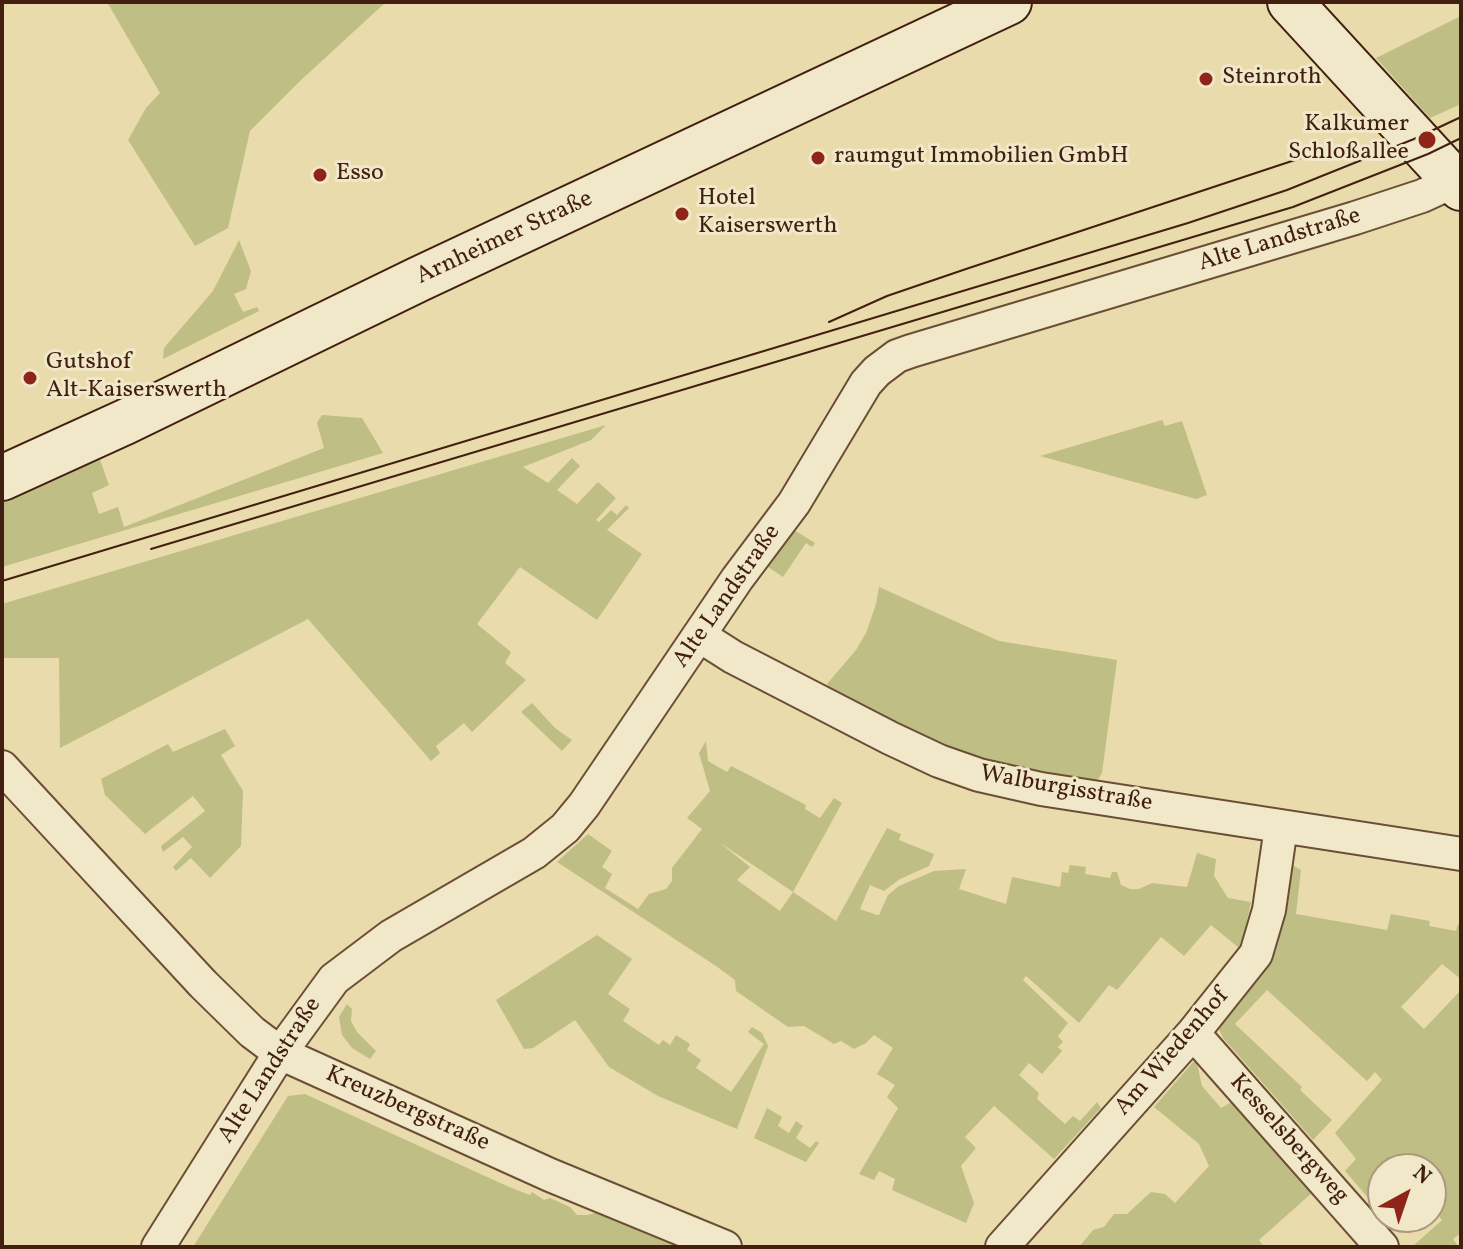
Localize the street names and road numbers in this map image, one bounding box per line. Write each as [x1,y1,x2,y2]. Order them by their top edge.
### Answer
street label: Arnheimer Straße [412,186,598,292]
street label: Alte Landstraße [1195,203,1365,279]
street label: Alte Landstraße [668,520,788,674]
street label: Walburgisstraße [978,761,1154,819]
street label: Am Wiedenhof [1110,983,1236,1123]
street label: Alte Landstraße [213,993,329,1149]
street label: Kreuzbergstraße [321,1061,493,1159]
street label: Kesselsbergweg [1222,1069,1354,1211]

